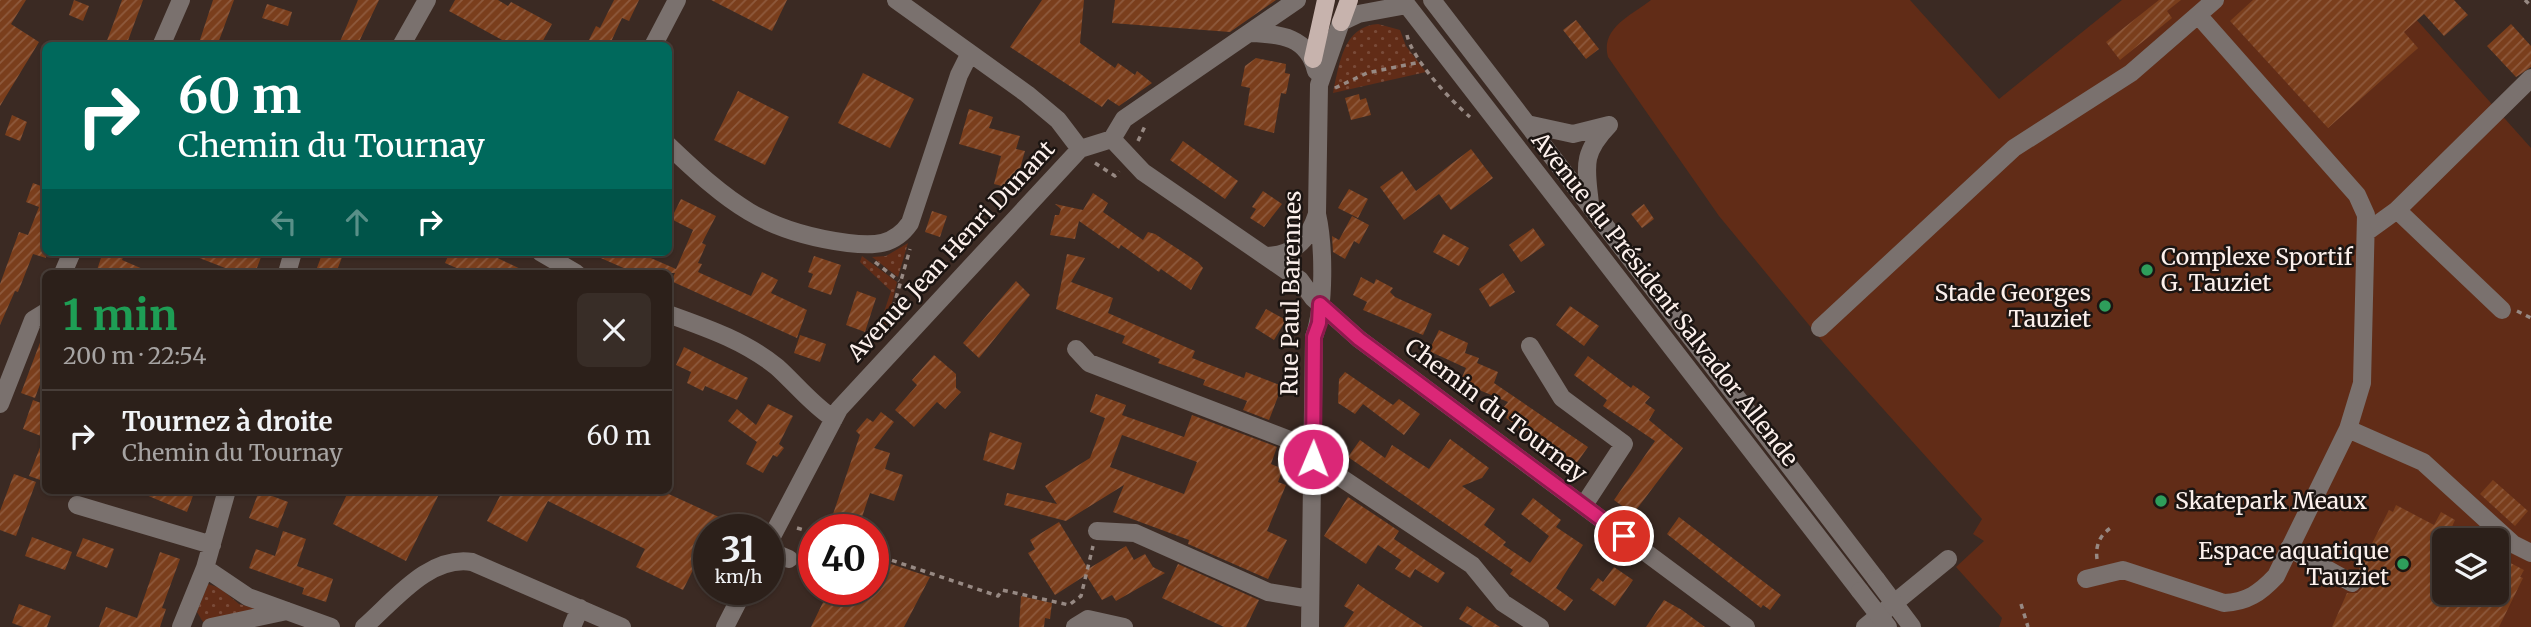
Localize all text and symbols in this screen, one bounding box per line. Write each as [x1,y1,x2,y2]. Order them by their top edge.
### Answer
text: 60 m [178,65,301,126]
icon: right [63,70,154,161]
street label: Avenue du Président Salvador Allende [1525,125,1805,472]
text: Chemin du Tournay [178,126,485,166]
street label: Avenue Jean Henri Dunant [840,134,1060,368]
street label: Rue Paul Barennes [1274,190,1307,396]
icon: left [265,203,303,241]
icon: ahead [338,203,376,241]
icon: right [411,203,449,241]
place label: Complexe Sportif G. Tauziet [2161,242,2354,297]
marker: Complexe Sportif G. Tauziet [2139,262,2155,278]
place label: Stade Georges Tauziet [1934,278,2091,333]
text: 1 min [63,289,177,341]
button: close [577,293,651,367]
marker: Stade Georges Tauziet [2097,298,2113,314]
street label: Chemin du Tournay [1399,332,1594,488]
text: 200 m · 22:54 [63,341,206,370]
text: Tournez à droite [122,405,333,438]
icon: right [63,417,101,455]
text: 60 m [587,419,651,452]
position arrow [1276,422,1350,496]
text: Chemin du Tournay [122,438,343,467]
place label: Skatepark Meaux [2175,486,2367,515]
marker: Skatepark Meaux [2153,493,2169,509]
pin [1594,506,1654,566]
speed limit sign: 40 [798,514,889,605]
icon: arrive [1605,517,1643,555]
text: 31 [721,528,756,572]
map controls [2432,528,2509,605]
button: layers [2432,528,2509,605]
place label: Espace aquatique Tauziet [2198,536,2389,591]
marker: Espace aquatique Tauziet [2395,556,2411,572]
text: km/h [715,565,762,588]

